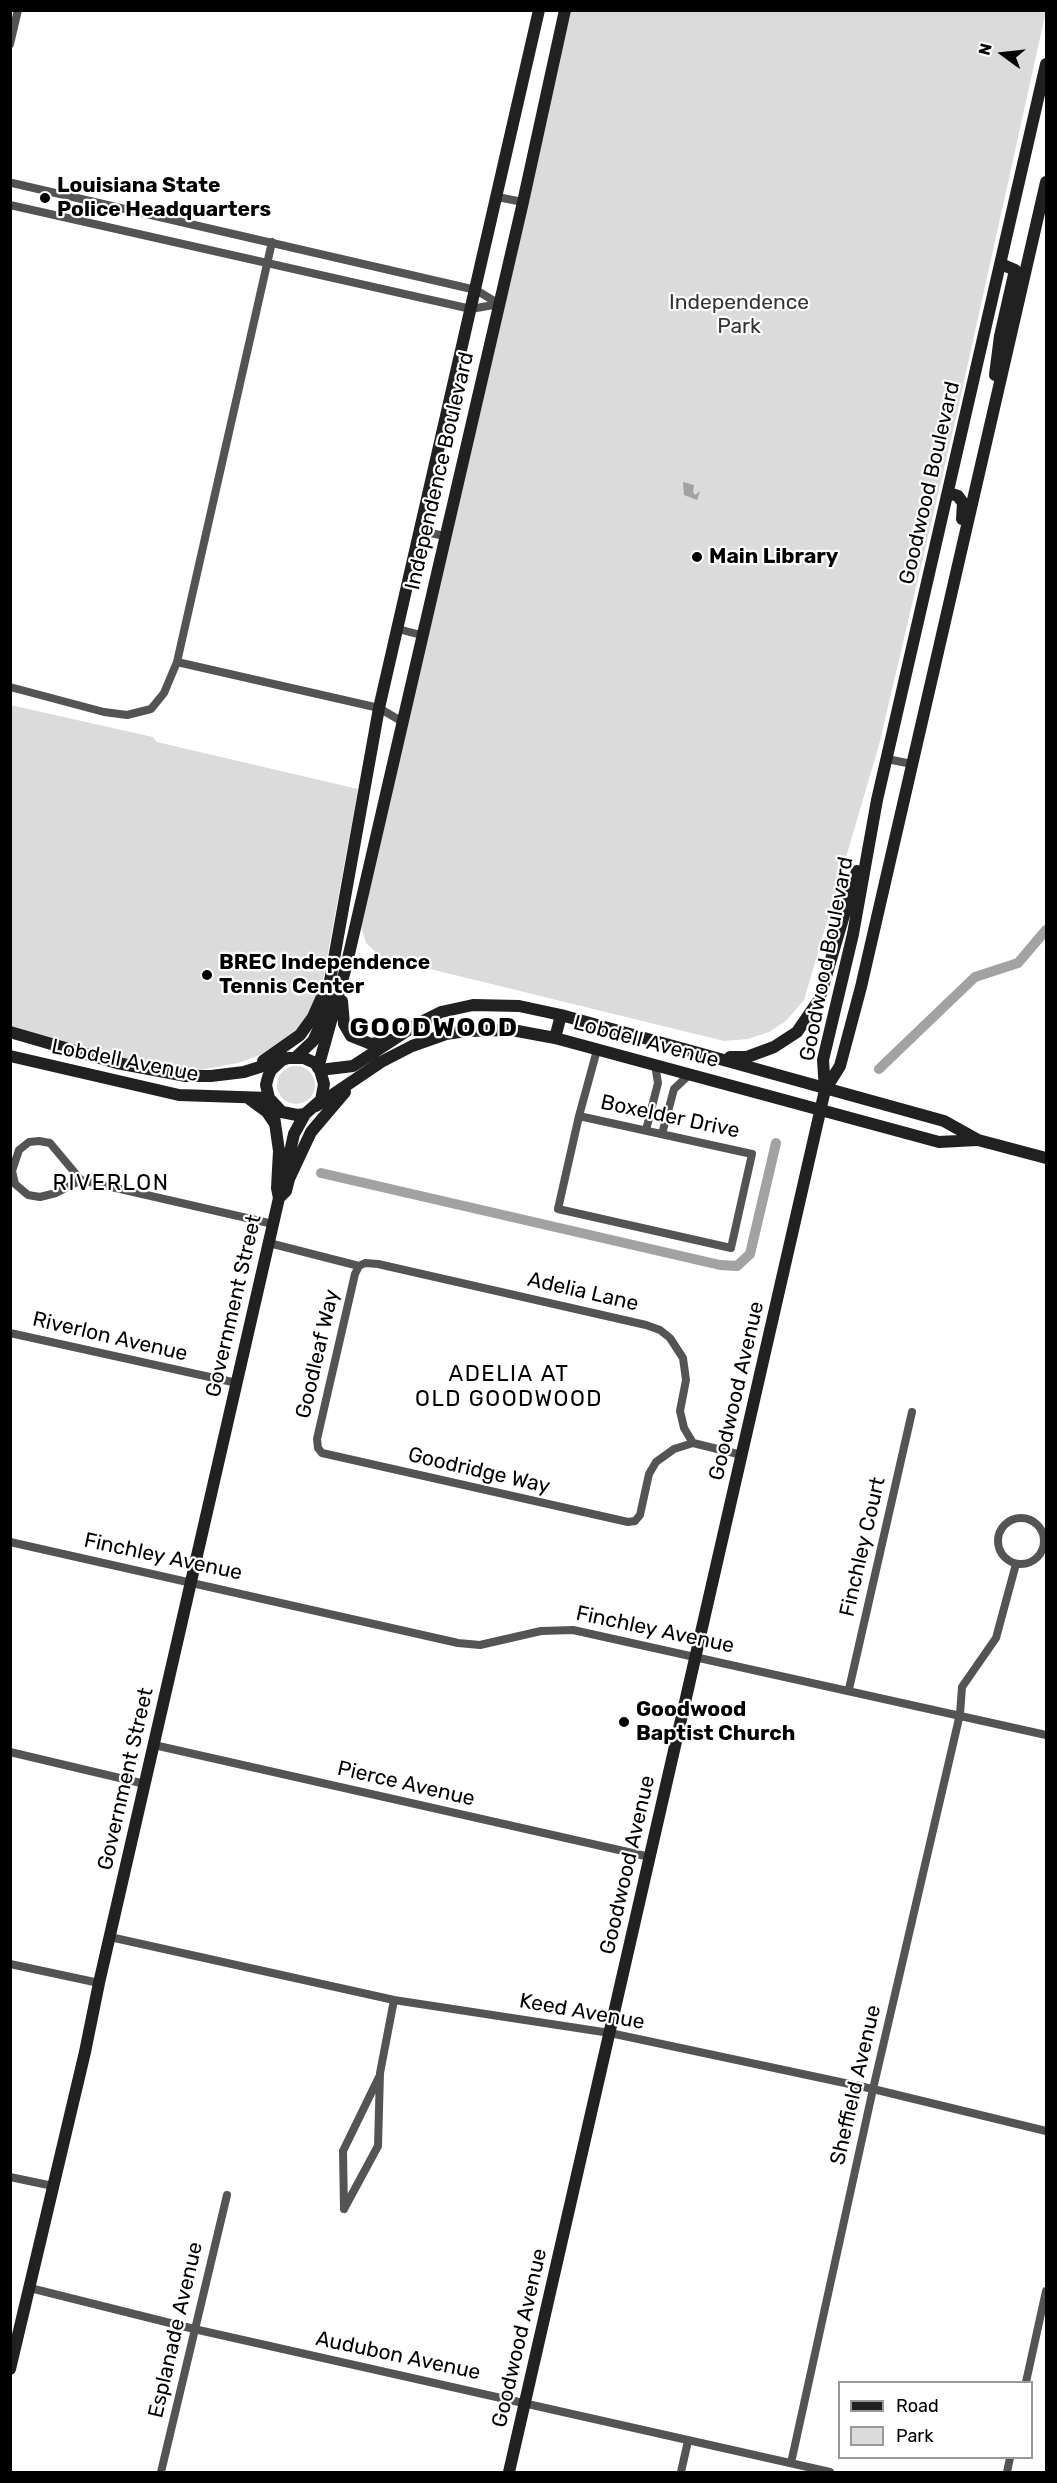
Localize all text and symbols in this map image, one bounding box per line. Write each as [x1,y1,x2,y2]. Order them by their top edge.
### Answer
north arrow [973,24,1033,84]
text: N [974,41,996,57]
place label: Louisiana State Police Headquarters [57,173,271,223]
marker: Louisiana State Police Headquarters [38,191,52,205]
park label: Independence Park [669,290,809,340]
street label: Independence Boulevard [400,350,480,592]
street label: Goodwood Boulevard [894,379,966,587]
place label: Main Library [709,544,838,570]
marker: Main Library [690,550,704,564]
street label: Goodwood Boulevard [795,855,859,1063]
place label: BREC Independence Tennis Center [219,950,430,1000]
marker: BREC Independence Tennis Center [200,968,214,982]
street label: Lobdell Avenue [571,1011,721,1073]
district label: GOODWOOD [349,1012,519,1044]
street label: Lobdell Avenue [49,1034,201,1088]
street label: Boxelder Drive [598,1090,742,1144]
district label: RIVERLON [53,1171,169,1197]
street label: Government Street [201,1212,267,1400]
street label: Adelia Lane [525,1267,641,1317]
street label: Goodleaf Way [291,1287,345,1421]
street label: Goodwood Avenue [704,1299,770,1483]
street label: Riverlon Avenue [30,1307,190,1367]
district label: ADELIA AT OLD GOODWOOD [415,1362,603,1414]
street label: Goodridge Way [405,1442,553,1500]
street label: Finchley Court [835,1475,891,1619]
street label: Finchley Avenue [82,1528,244,1586]
street label: Finchley Avenue [574,1601,736,1659]
street label: Government Street [93,1685,159,1873]
place label: Goodwood Baptist Church [636,1697,795,1747]
marker: Goodwood Baptist Church [617,1715,631,1729]
street label: Pierce Avenue [335,1756,477,1812]
street label: Goodwood Avenue [595,1773,661,1957]
street label: Keed Avenue [517,1989,647,2035]
street label: Sheffield Avenue [825,2002,887,2168]
street label: Esplanade Avenue [143,2240,209,2420]
street label: Goodwood Avenue [487,2246,553,2430]
street label: Audubon Avenue [313,2326,483,2386]
legend [838,2381,1033,2459]
text: Road [896,2395,939,2417]
text: Park [896,2425,933,2447]

